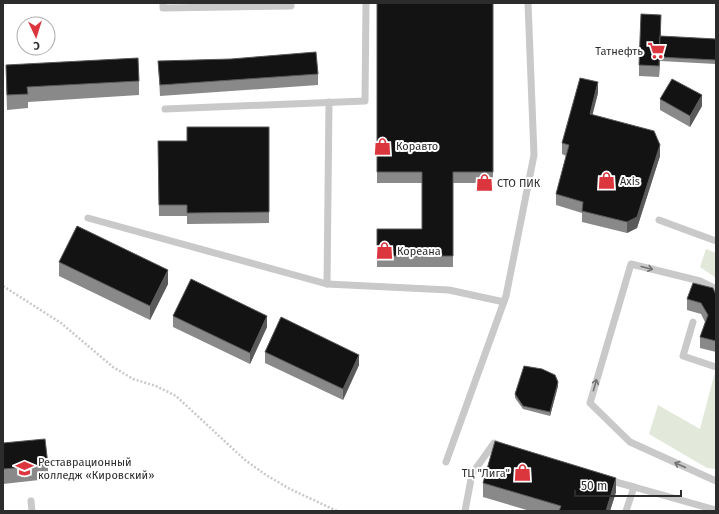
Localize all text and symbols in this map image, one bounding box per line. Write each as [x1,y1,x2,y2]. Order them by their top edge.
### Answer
north arrow [16,16,56,56]
text: С [32,39,40,52]
supermarket icon: Татнефть [646,41,666,61]
place label: Татнефть [595,45,643,58]
shop icon: Коравто [373,136,393,156]
place label: Коравто [396,140,438,153]
shop icon: Axis [597,171,617,191]
shop icon: СТО ПИК [474,173,494,193]
place label: Axis [620,175,640,188]
place label: СТО ПИК [497,177,541,190]
shop icon: Кореана [374,241,394,261]
place label: Кореана [397,245,441,258]
one-way arrow [641,264,654,272]
one-way arrow [592,379,599,392]
place label: Реставрационный колледж «Кировский» [38,456,154,482]
school or university icon: Реставрационный колледж «Кировский» [15,458,35,478]
one-way arrow [675,461,687,468]
shop icon: ТЦ "Лига" [513,463,533,483]
place label: ТЦ "Лига" [462,467,510,480]
scale bar [575,472,681,498]
text: 50 m [581,479,607,493]

